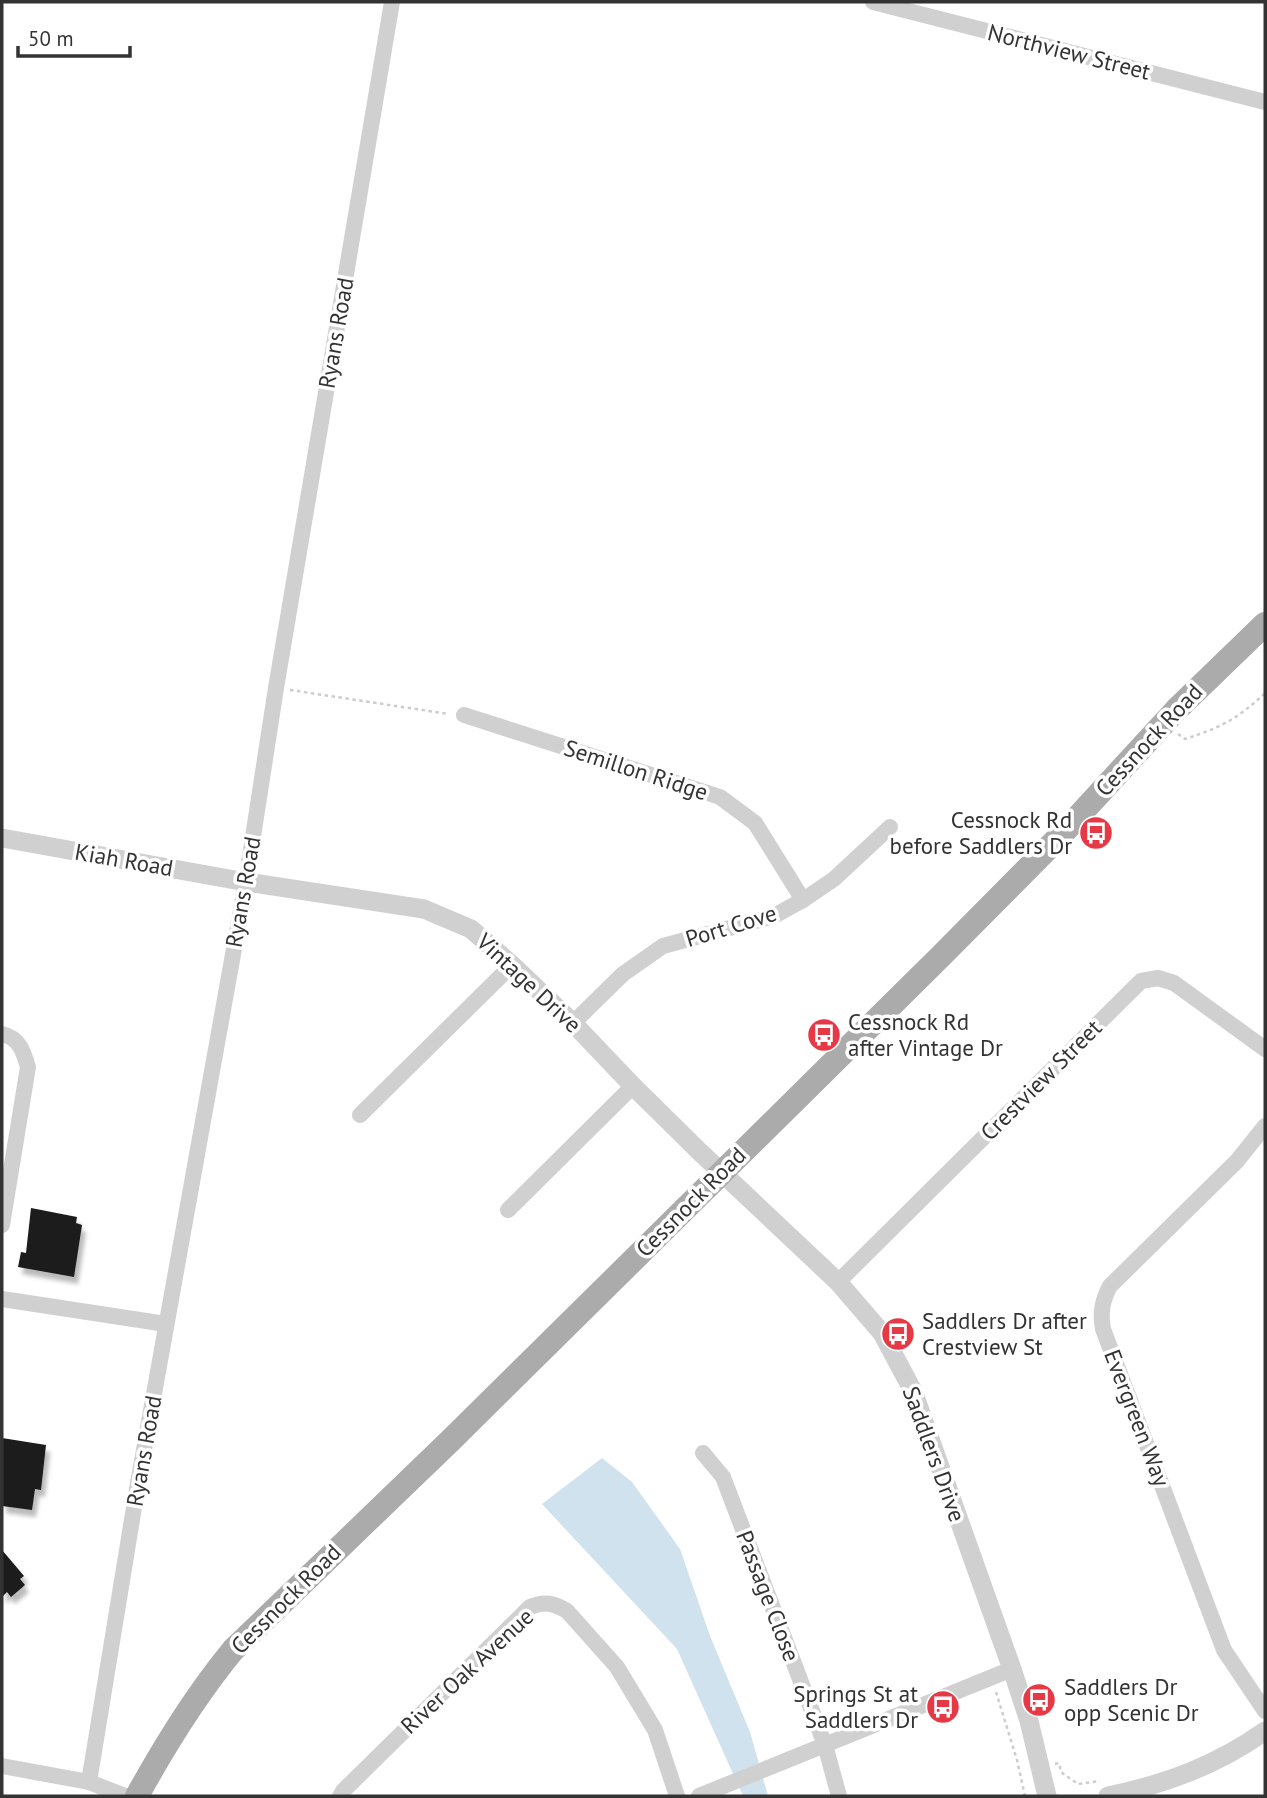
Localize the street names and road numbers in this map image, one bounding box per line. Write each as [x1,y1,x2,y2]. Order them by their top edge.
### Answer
street label: Northview Street [985,17,1154,86]
street label: Ryans Road [311,275,360,391]
street label: Cessnock Road [1089,677,1208,802]
street label: Semillon Ridge [561,733,712,806]
street label: Ryans Road [218,834,267,950]
street label: Kiah Road [73,837,175,882]
street label: Port Cove [682,898,780,953]
street label: Vintage Drive [470,926,588,1039]
street label: Crestview Street [974,1013,1107,1146]
street label: Cessnock Road [630,1141,752,1263]
street label: Evergreen Way [1098,1345,1177,1491]
street label: Saddlers Drive [897,1382,972,1525]
street label: Ryans Road [119,1393,168,1509]
street label: Passage Close [730,1526,807,1665]
street label: Cessnock Road [225,1538,347,1660]
street label: River Oak Avenue [394,1602,539,1740]

